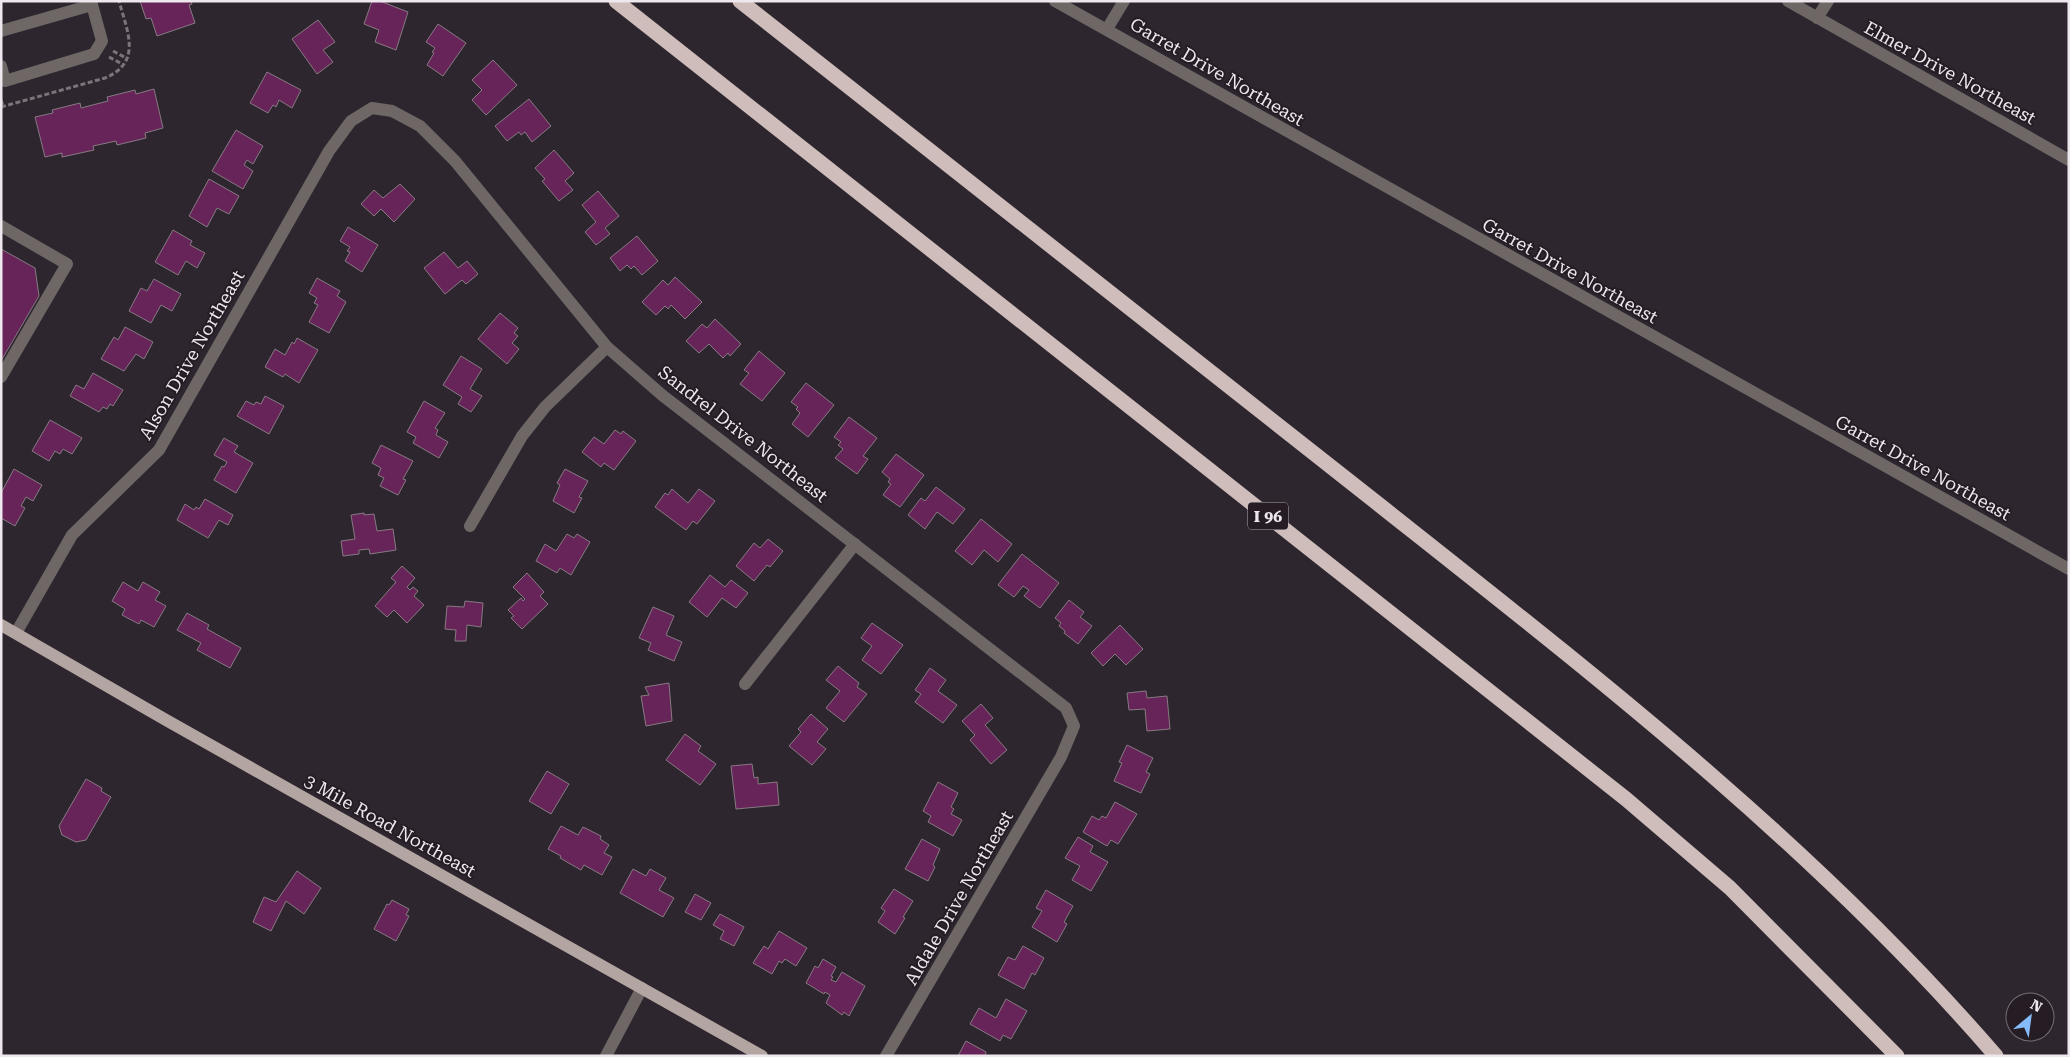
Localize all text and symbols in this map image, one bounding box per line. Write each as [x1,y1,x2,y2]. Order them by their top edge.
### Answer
street label: Garret Drive Northeast [1127,13,1308,130]
street label: Elmer Drive Northeast [1861,17,2040,129]
street label: Garret Drive Northeast [1479,214,1662,328]
street label: Alson Drive Northeast [135,266,249,443]
street label: Sandrel Drive Northeast [655,361,832,506]
street label: Garret Drive Northeast [1832,411,2015,525]
road number: I 96 [1248,502,1288,530]
street label: 3 Mile Road Northeast [301,770,480,882]
street label: Aldale Drive Northeast [900,807,1017,988]
north arrow [2005,992,2055,1042]
text: N [2028,996,2045,1015]

